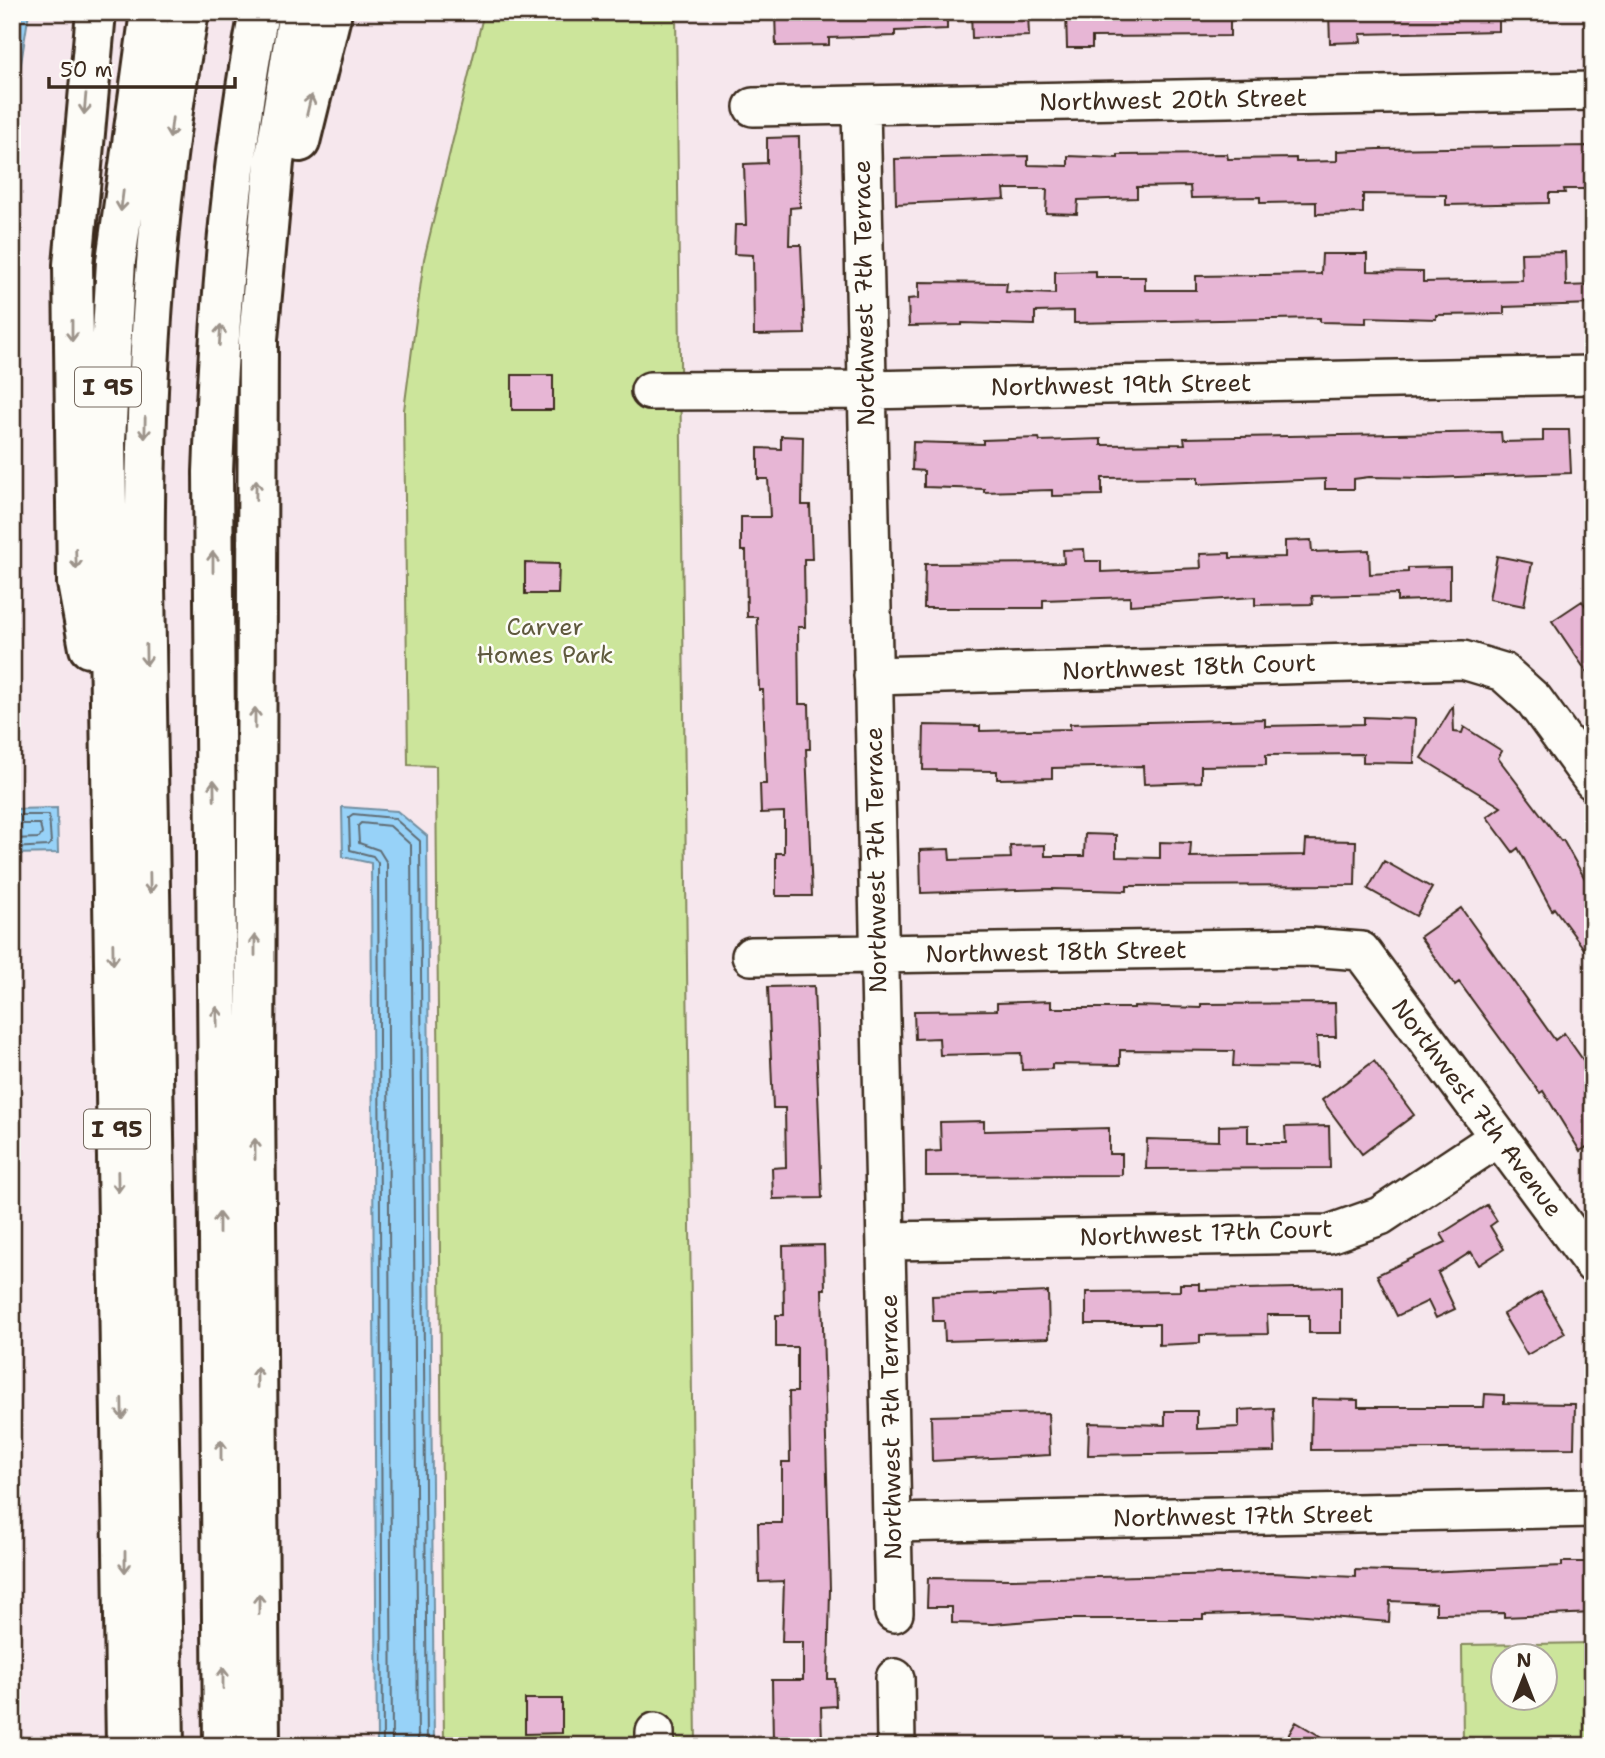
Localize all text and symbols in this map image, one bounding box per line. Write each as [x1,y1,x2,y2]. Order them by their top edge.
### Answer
scale bar [49,46,234,90]
text: 50 m [60,56,113,84]
street label: Northwest 20th Street [1039,82,1307,118]
one-way arrow [78,93,91,115]
one-way arrow [302,94,316,117]
one-way arrow [165,116,178,139]
street label: Northwest 7th Terrace [846,159,882,427]
one-way arrow [116,189,129,212]
one-way arrow [65,320,79,343]
one-way arrow [214,324,227,347]
street label: Northwest 19th Street [990,367,1252,403]
road number: I 95 [75,368,141,406]
one-way arrow [138,416,151,439]
one-way arrow [249,479,263,502]
one-way arrow [70,547,83,570]
one-way arrow [206,551,220,574]
park label: Carver Homes Park [476,611,614,671]
one-way arrow [139,643,153,666]
street label: Northwest 18th Court [1061,647,1317,687]
one-way arrow [248,706,262,729]
street label: Northwest 7th Terrace [858,726,894,994]
one-way arrow [208,778,221,801]
one-way arrow [143,871,157,894]
one-way arrow [248,934,262,957]
street label: Northwest 18th Street [925,934,1187,970]
one-way arrow [107,942,120,965]
street label: Northwest 7th Avenue [1384,992,1570,1224]
one-way arrow [210,1006,224,1029]
road number: I 95 [84,1110,150,1148]
one-way arrow [248,1138,262,1161]
one-way arrow [111,1170,125,1193]
one-way arrow [212,1211,226,1234]
street label: Northwest 17th Court [1079,1213,1333,1253]
street label: Northwest 7th Terrace [873,1293,909,1561]
one-way arrow [250,1365,264,1388]
one-way arrow [116,1397,129,1420]
one-way arrow [214,1439,228,1462]
street label: Northwest 17th Street [1113,1498,1373,1534]
one-way arrow [118,1550,132,1573]
one-way arrow [252,1593,266,1616]
north arrow [1490,1642,1560,1712]
text: N [1516,1648,1532,1673]
one-way arrow [216,1666,230,1689]

